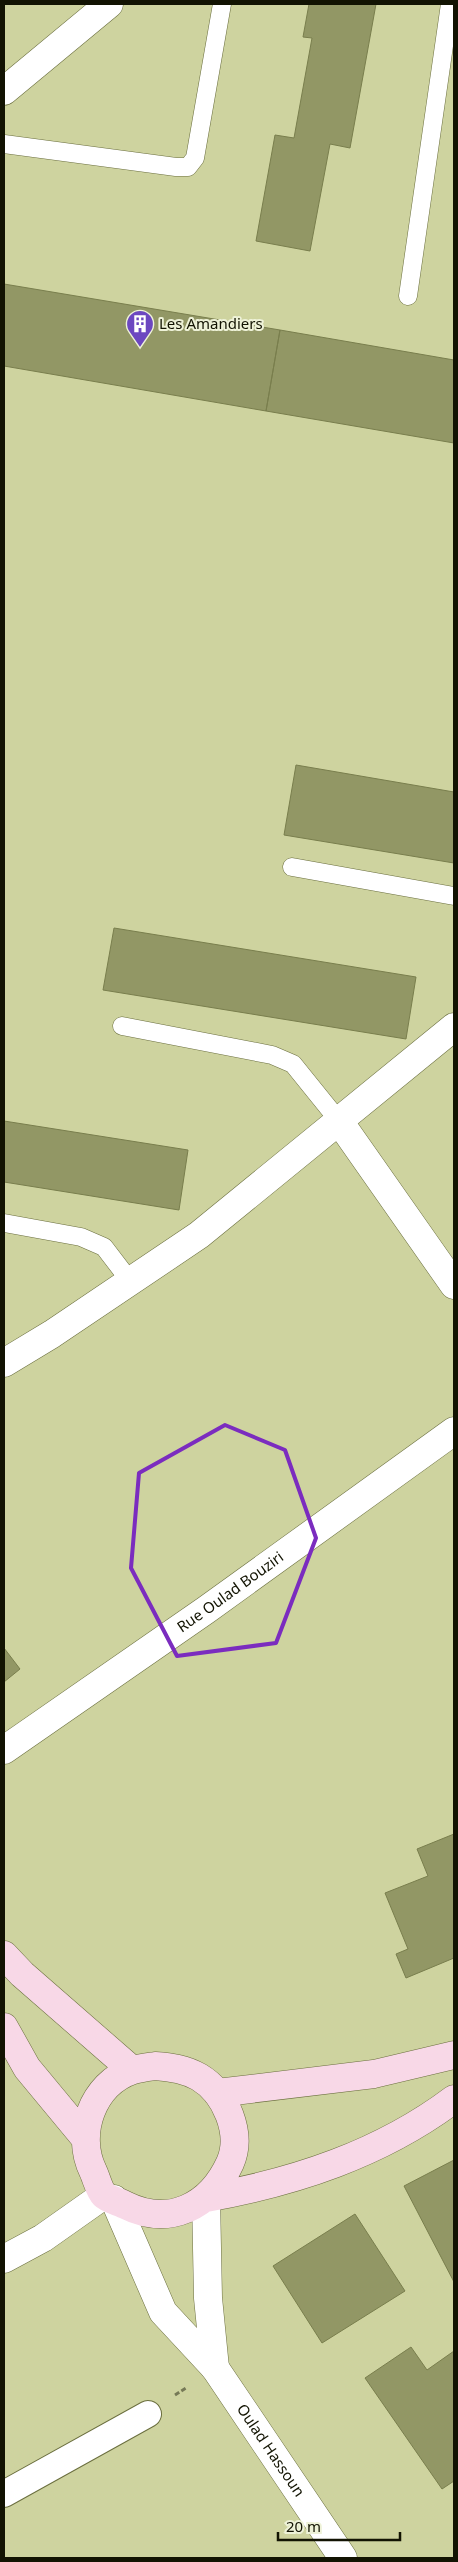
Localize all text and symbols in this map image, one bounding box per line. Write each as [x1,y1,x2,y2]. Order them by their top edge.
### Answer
building icon: Les Amandiers [125,309,155,348]
place label: Les Amandiers [159,313,263,333]
street label: Rue Oulad Bouziri [173,1546,287,1636]
street label: Oulad Hassoun [233,2400,310,2500]
scale bar [278,2510,400,2542]
text: 20 m [286,2516,321,2536]

